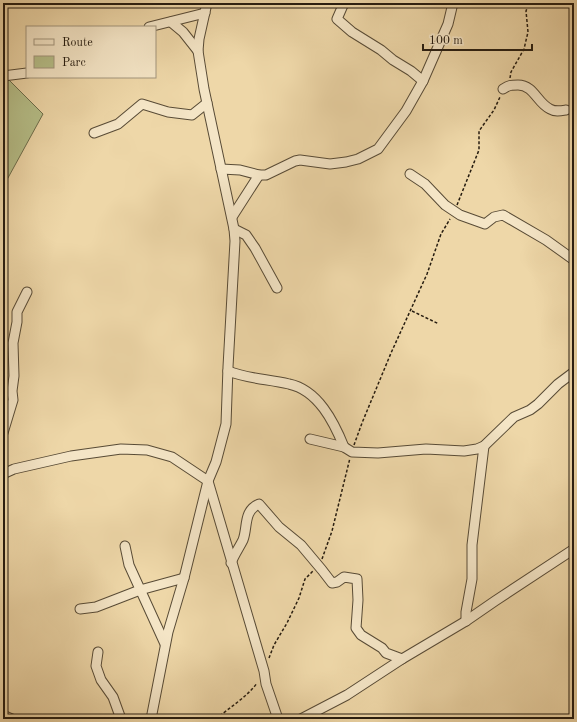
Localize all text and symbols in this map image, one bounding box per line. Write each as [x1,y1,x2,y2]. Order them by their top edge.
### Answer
legend [26,26,156,78]
scale bar [423,26,532,52]
text: 100 m [429,35,463,47]
text: Route [62,37,93,49]
text: Parc [62,57,86,69]

